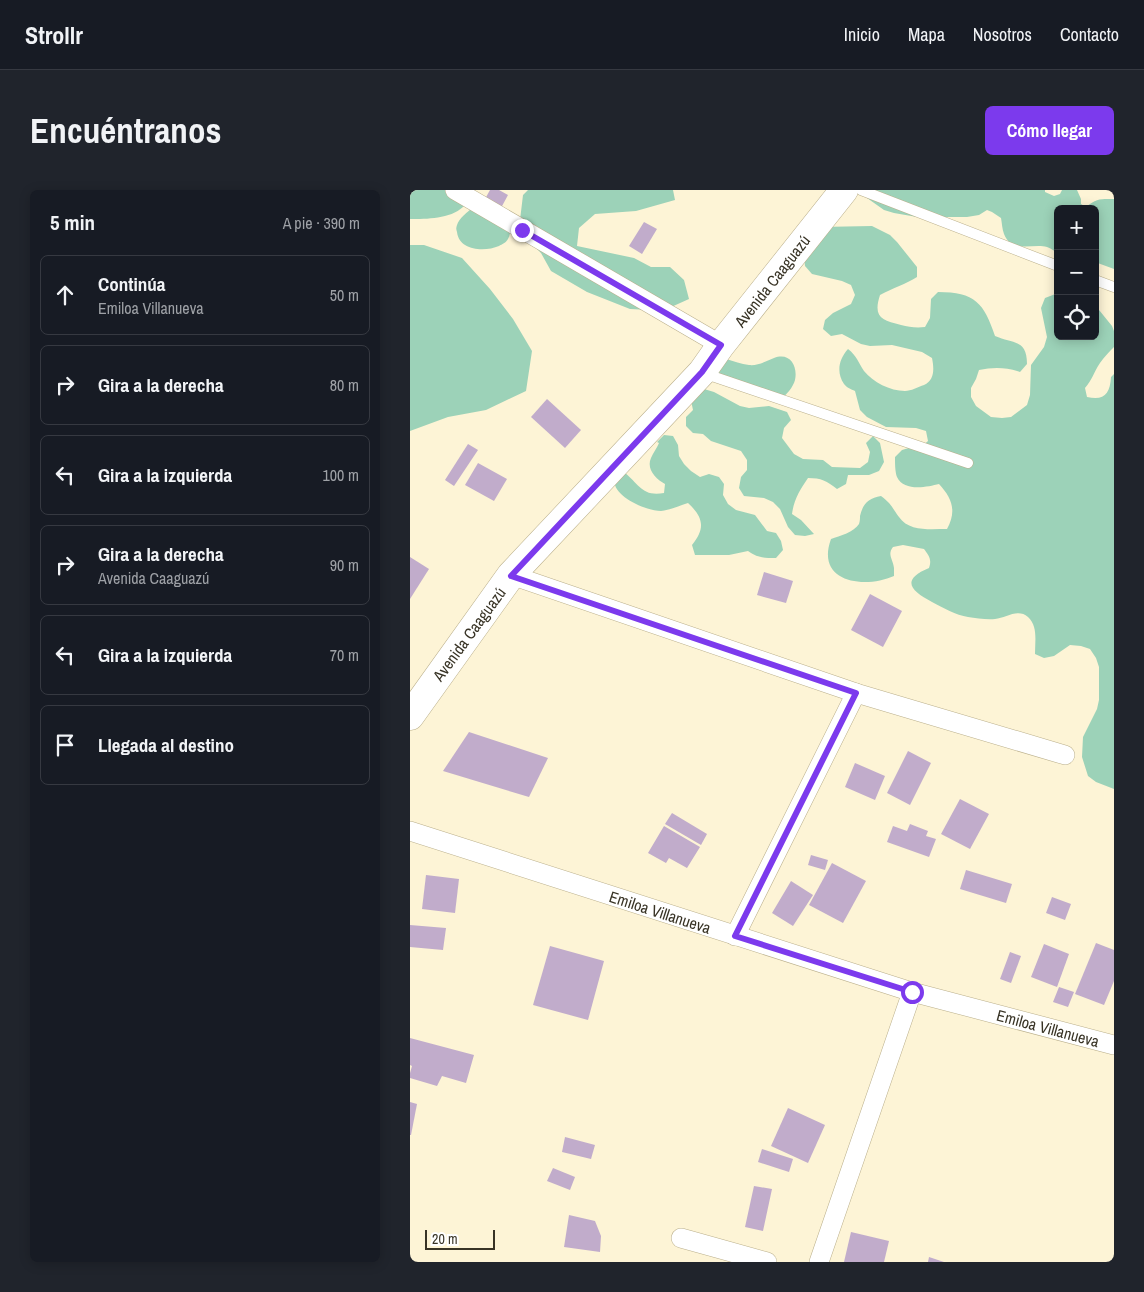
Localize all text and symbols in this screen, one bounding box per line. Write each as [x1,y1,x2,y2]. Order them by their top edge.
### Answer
text: Strollr [25,19,83,51]
text: Inicio [844,22,880,47]
text: Mapa [908,22,945,47]
text: Nosotros [973,22,1032,47]
text: Contacto [1060,22,1119,47]
button: Cómo llegar [985,106,1114,155]
text: Encuéntranos [30,107,221,154]
map controls [1054,205,1099,340]
button: + [1054,205,1099,250]
text: 5 min [50,208,95,237]
text: A pie · 390 m [283,212,360,234]
route end [511,219,534,242]
street label: Avenida Caaguazú [728,230,815,332]
button: − [1054,250,1099,295]
text: Continúa [98,271,166,297]
icon: ahead [51,281,79,309]
text: 50 m [330,284,359,306]
button: locate [1054,295,1099,340]
text: Emiloa Villanueva [98,297,204,319]
icon: right [51,371,79,399]
text: Gira a la derecha [98,372,224,398]
text: 80 m [330,374,359,396]
icon: left [51,461,79,489]
text: Gira a la izquierda [98,462,232,488]
text: 100 m [323,464,359,486]
text: Gira a la derecha [98,541,224,567]
icon: right [51,551,79,579]
text: 90 m [330,554,359,576]
text: Avenida Caaguazú [98,567,209,589]
street label: Avenida Caaguazú [427,582,511,686]
icon: left [51,641,79,669]
text: Gira a la izquierda [98,642,232,668]
text: 70 m [330,644,359,666]
icon: arrive [51,731,79,759]
text: Llegada al destino [98,732,234,758]
street label: Emiloa Villanueva [606,885,714,939]
route start [901,981,924,1004]
street label: Emiloa Villanueva [994,1004,1102,1052]
scale bar [425,1227,495,1250]
text: 20 m [432,1230,458,1248]

